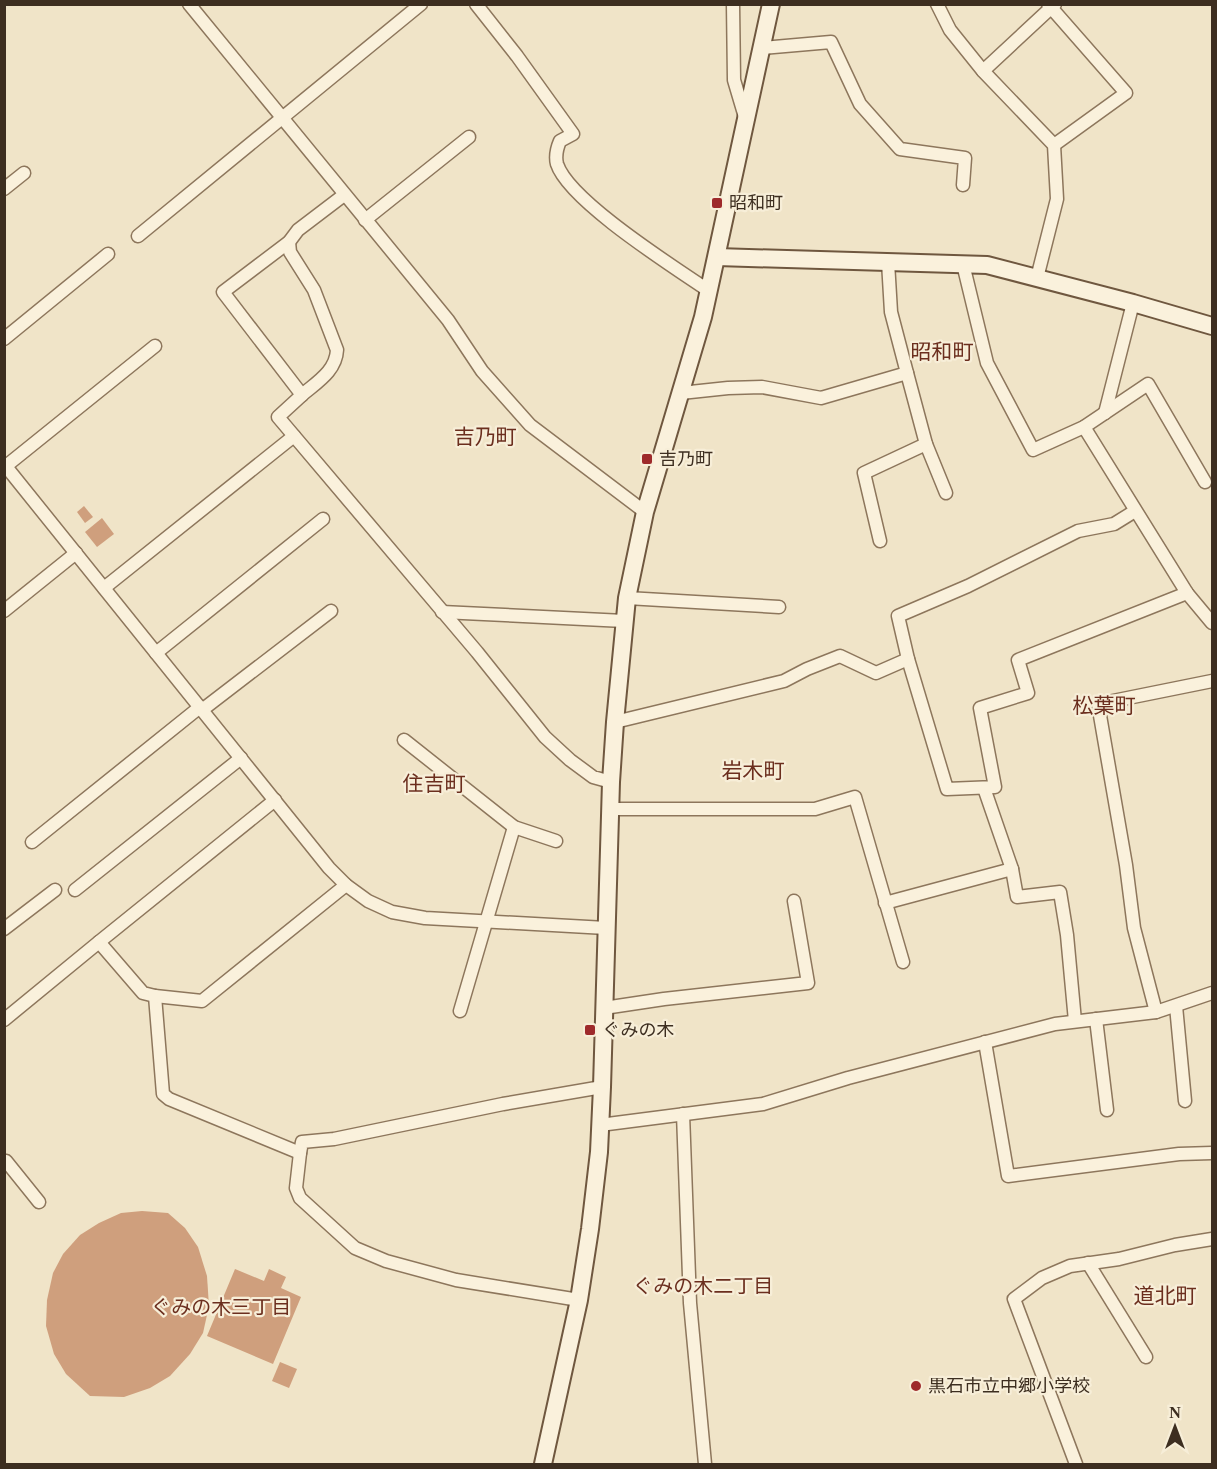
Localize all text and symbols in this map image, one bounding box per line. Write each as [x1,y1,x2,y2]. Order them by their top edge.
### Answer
place label: 昭和町 [729,193,783,213]
marker: 昭和町 [710,196,724,210]
district label: 昭和町 [911,340,974,364]
district label: 吉乃町 [454,425,517,449]
place label: 吉乃町 [659,449,713,469]
marker: 吉乃町 [640,452,654,466]
district label: 松葉町 [1073,694,1136,718]
district label: 岩木町 [722,759,785,783]
district label: 住吉町 [403,772,466,796]
place label: ぐみの木 [602,1020,675,1040]
marker: ぐみの木 [583,1023,597,1037]
district label: ぐみの木二丁目 [633,1275,773,1297]
district label: 道北町 [1134,1284,1197,1308]
district label: ぐみの木三丁目 [151,1296,291,1318]
place label: 黒石市立中郷小学校 [928,1376,1090,1396]
marker: 黒石市立中郷小学校 [909,1379,923,1393]
north arrow [1145,1397,1205,1457]
text: N [1169,1404,1181,1421]

